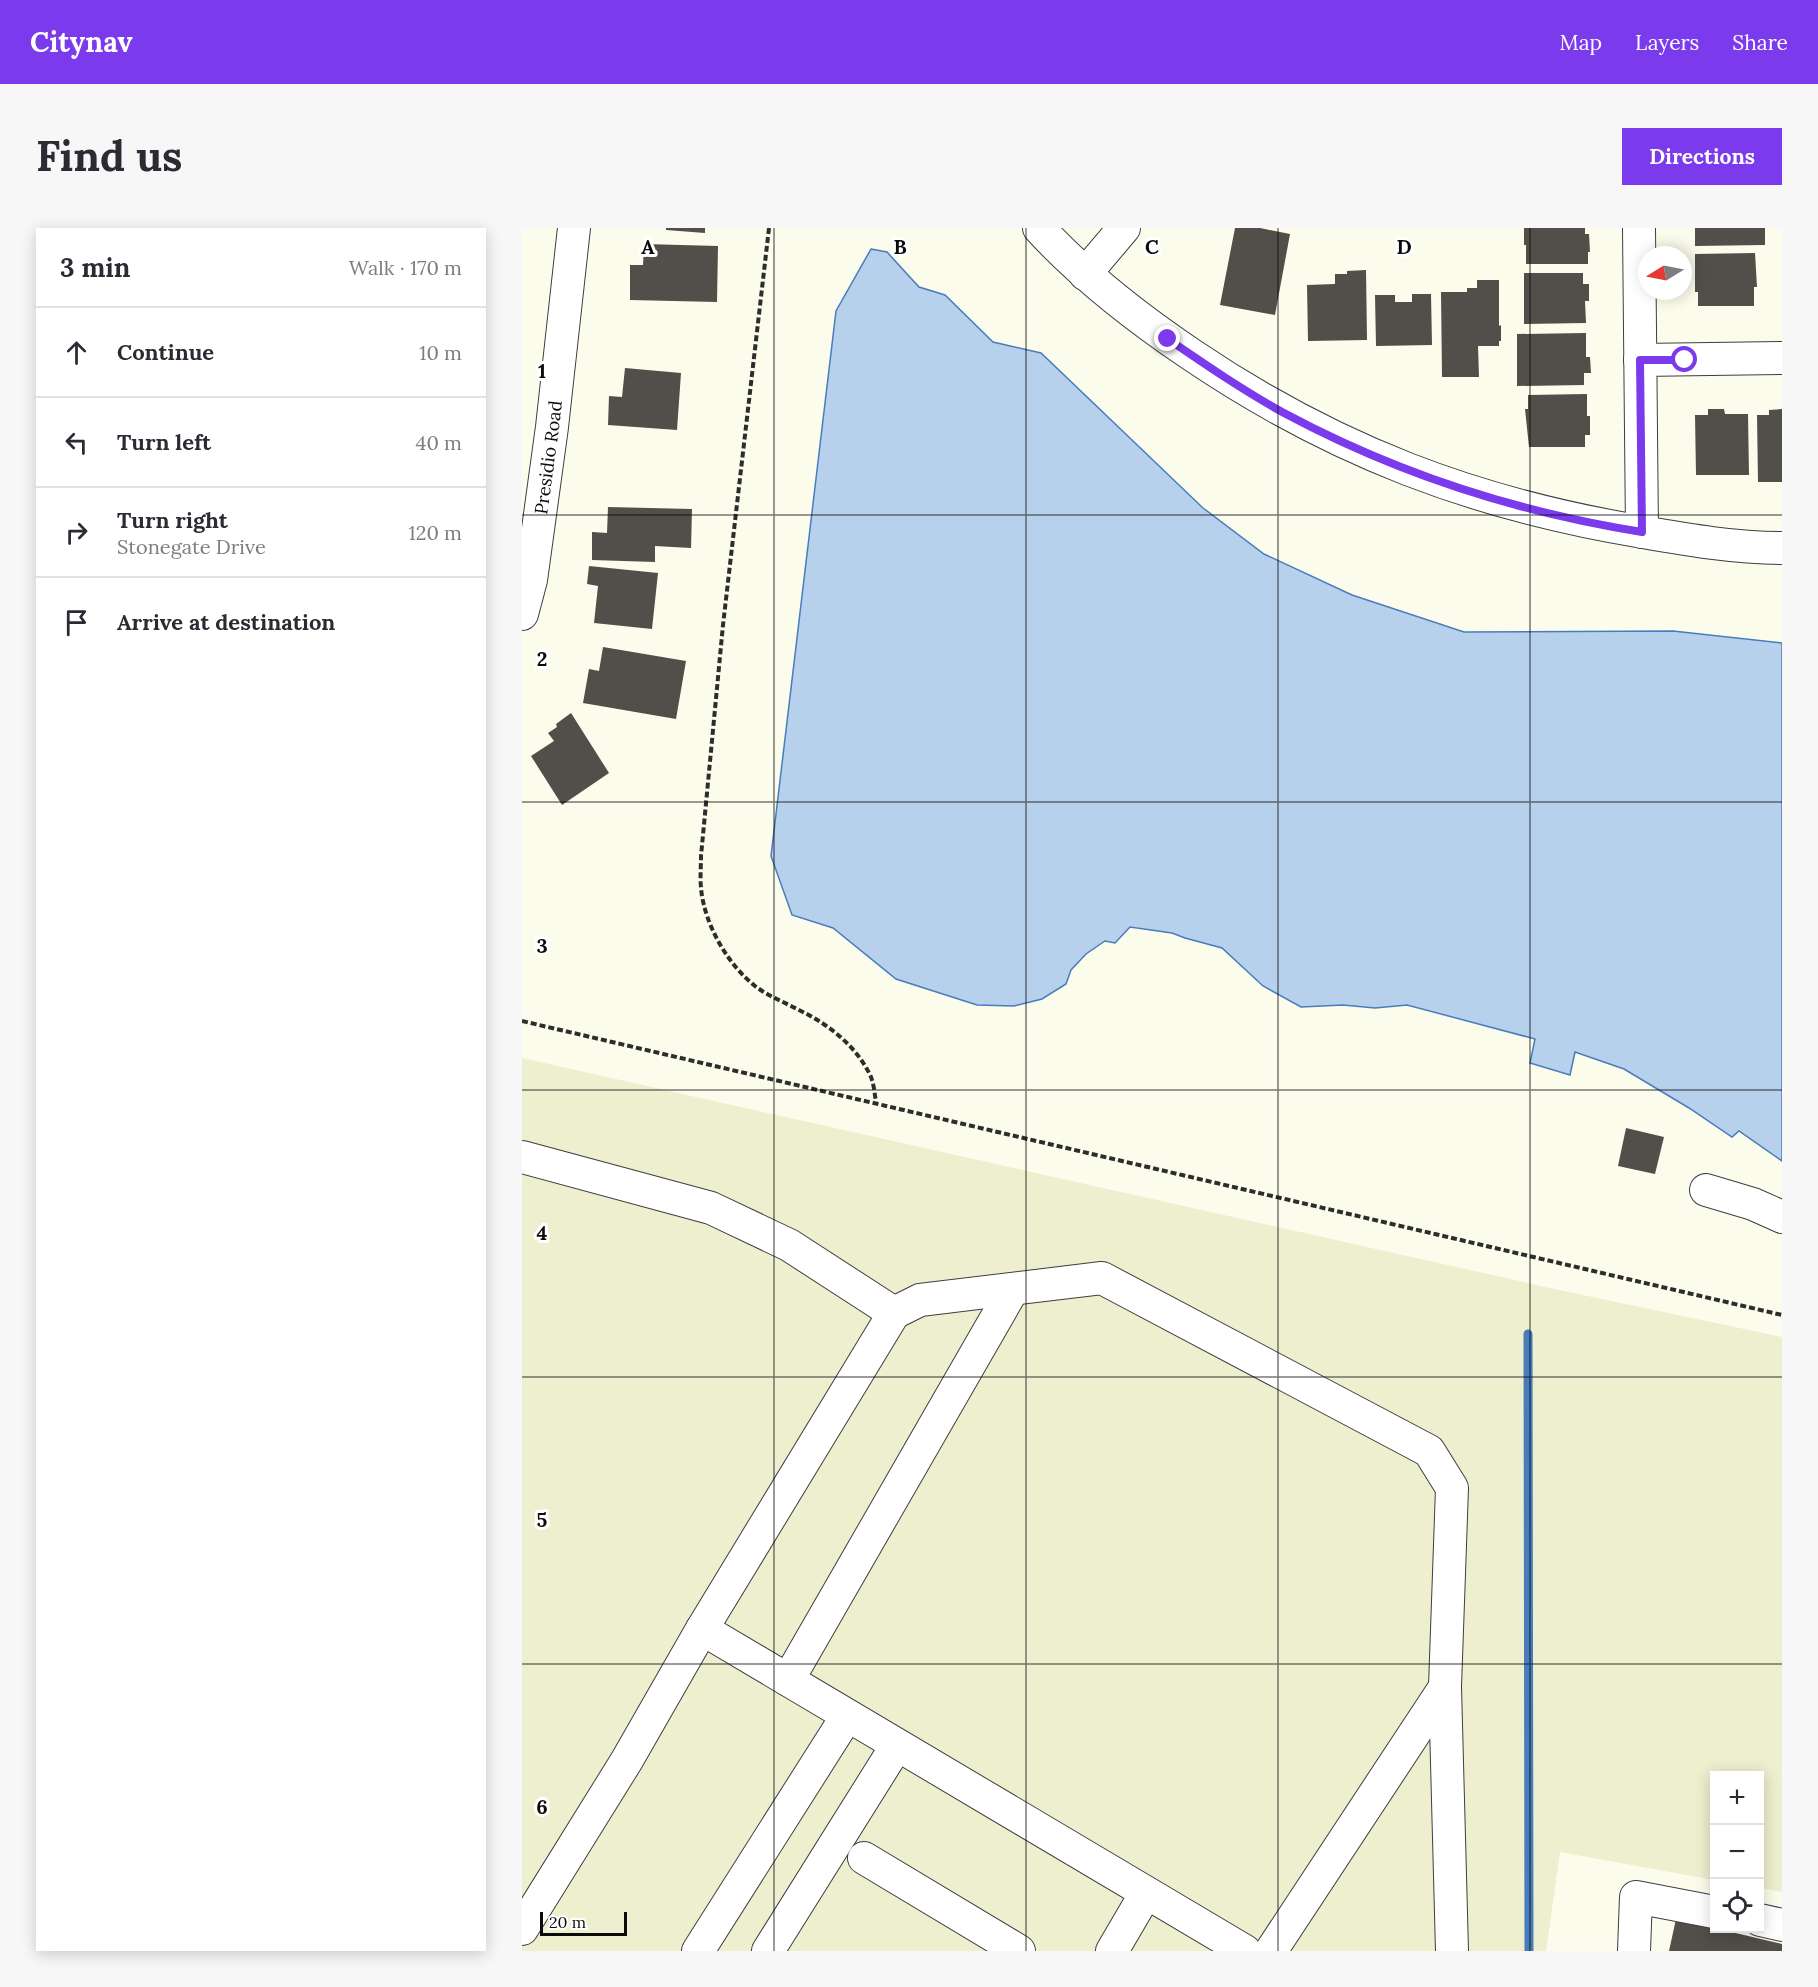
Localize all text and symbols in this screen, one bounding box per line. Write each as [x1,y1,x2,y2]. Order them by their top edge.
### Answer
text: Citynav [30,24,133,60]
text: Map [1559,29,1602,56]
text: Layers [1635,29,1699,56]
text: Share [1732,29,1788,56]
button: Directions [1622,128,1782,185]
text: Find us [36,129,182,183]
text: A [641,234,655,259]
text: B [893,234,907,259]
text: C [1145,234,1159,259]
text: D [1396,234,1412,259]
north arrow [1638,246,1692,300]
text: 3 min [60,251,130,284]
text: Walk · 170 m [349,255,462,280]
route end [1154,325,1180,351]
icon: ahead [60,336,93,369]
text: Continue [117,338,214,366]
text: 10 m [419,340,462,365]
route start [1671,346,1697,372]
text: 1 [538,358,546,383]
street label: Presidio Road [529,399,566,516]
icon: left [60,426,93,459]
text: Turn left [117,428,211,456]
text: 40 m [416,430,462,455]
text: Turn right [117,506,228,534]
icon: right [60,516,93,549]
text: 120 m [408,520,462,545]
text: Stonegate Drive [117,534,266,559]
icon: arrive [60,606,93,639]
text: Arrive at destination [117,608,335,636]
text: 2 [537,646,547,671]
text: 3 [536,933,548,958]
text: 4 [537,1220,548,1245]
text: 5 [537,1507,548,1532]
map controls [1710,1771,1764,1933]
button: + [1710,1771,1764,1825]
text: 6 [536,1794,548,1819]
button: − [1710,1825,1764,1879]
button: locate [1710,1879,1764,1933]
scale bar [540,1909,627,1936]
text: 20 m [549,1912,586,1932]

